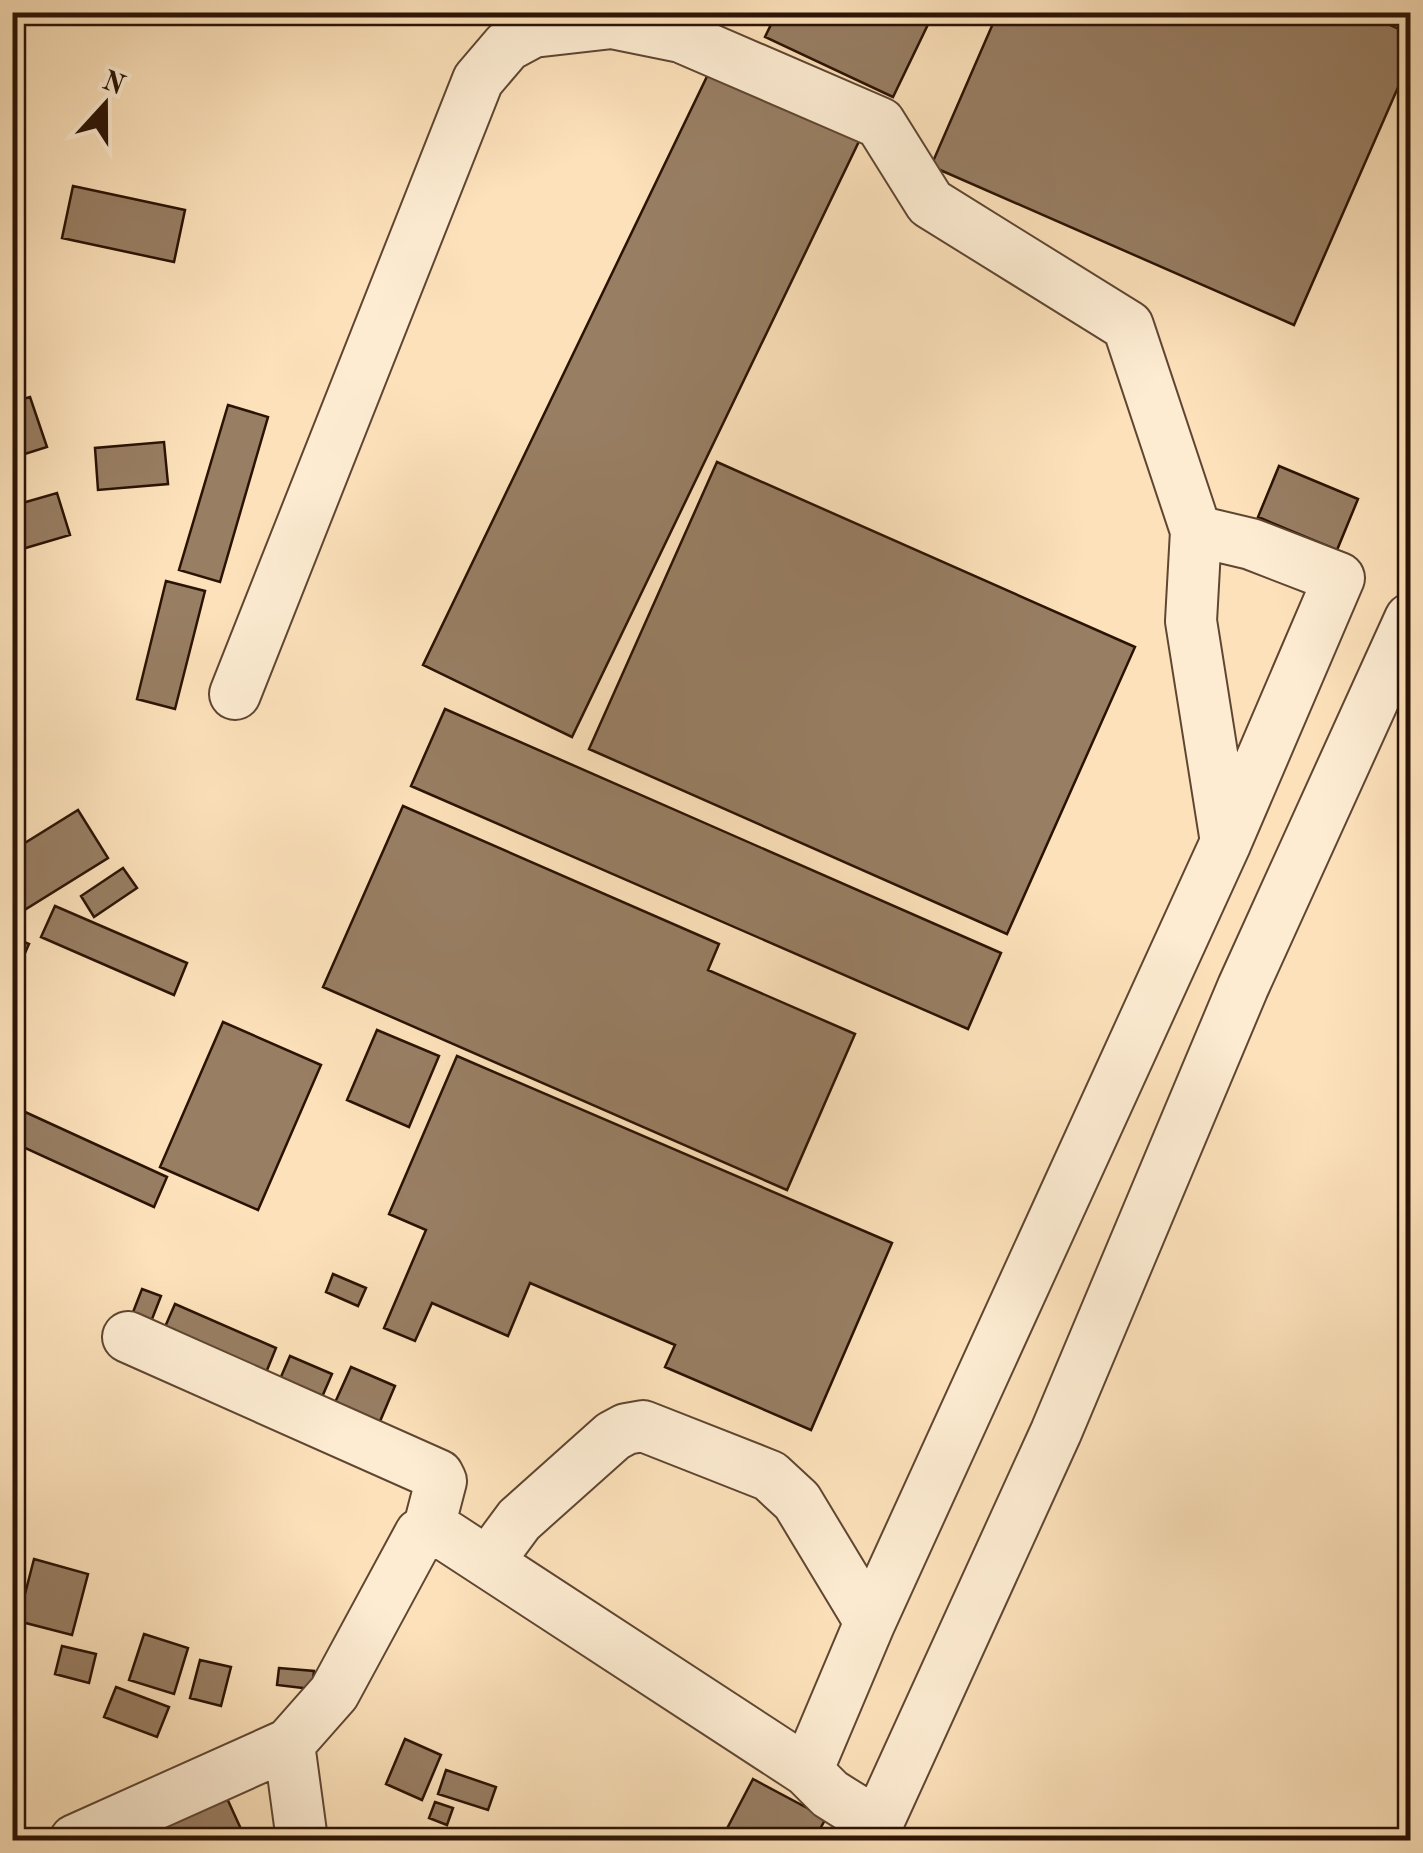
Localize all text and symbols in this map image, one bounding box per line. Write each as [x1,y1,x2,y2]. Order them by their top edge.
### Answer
north arrow [55,55,155,155]
text: N [98,68,128,102]

